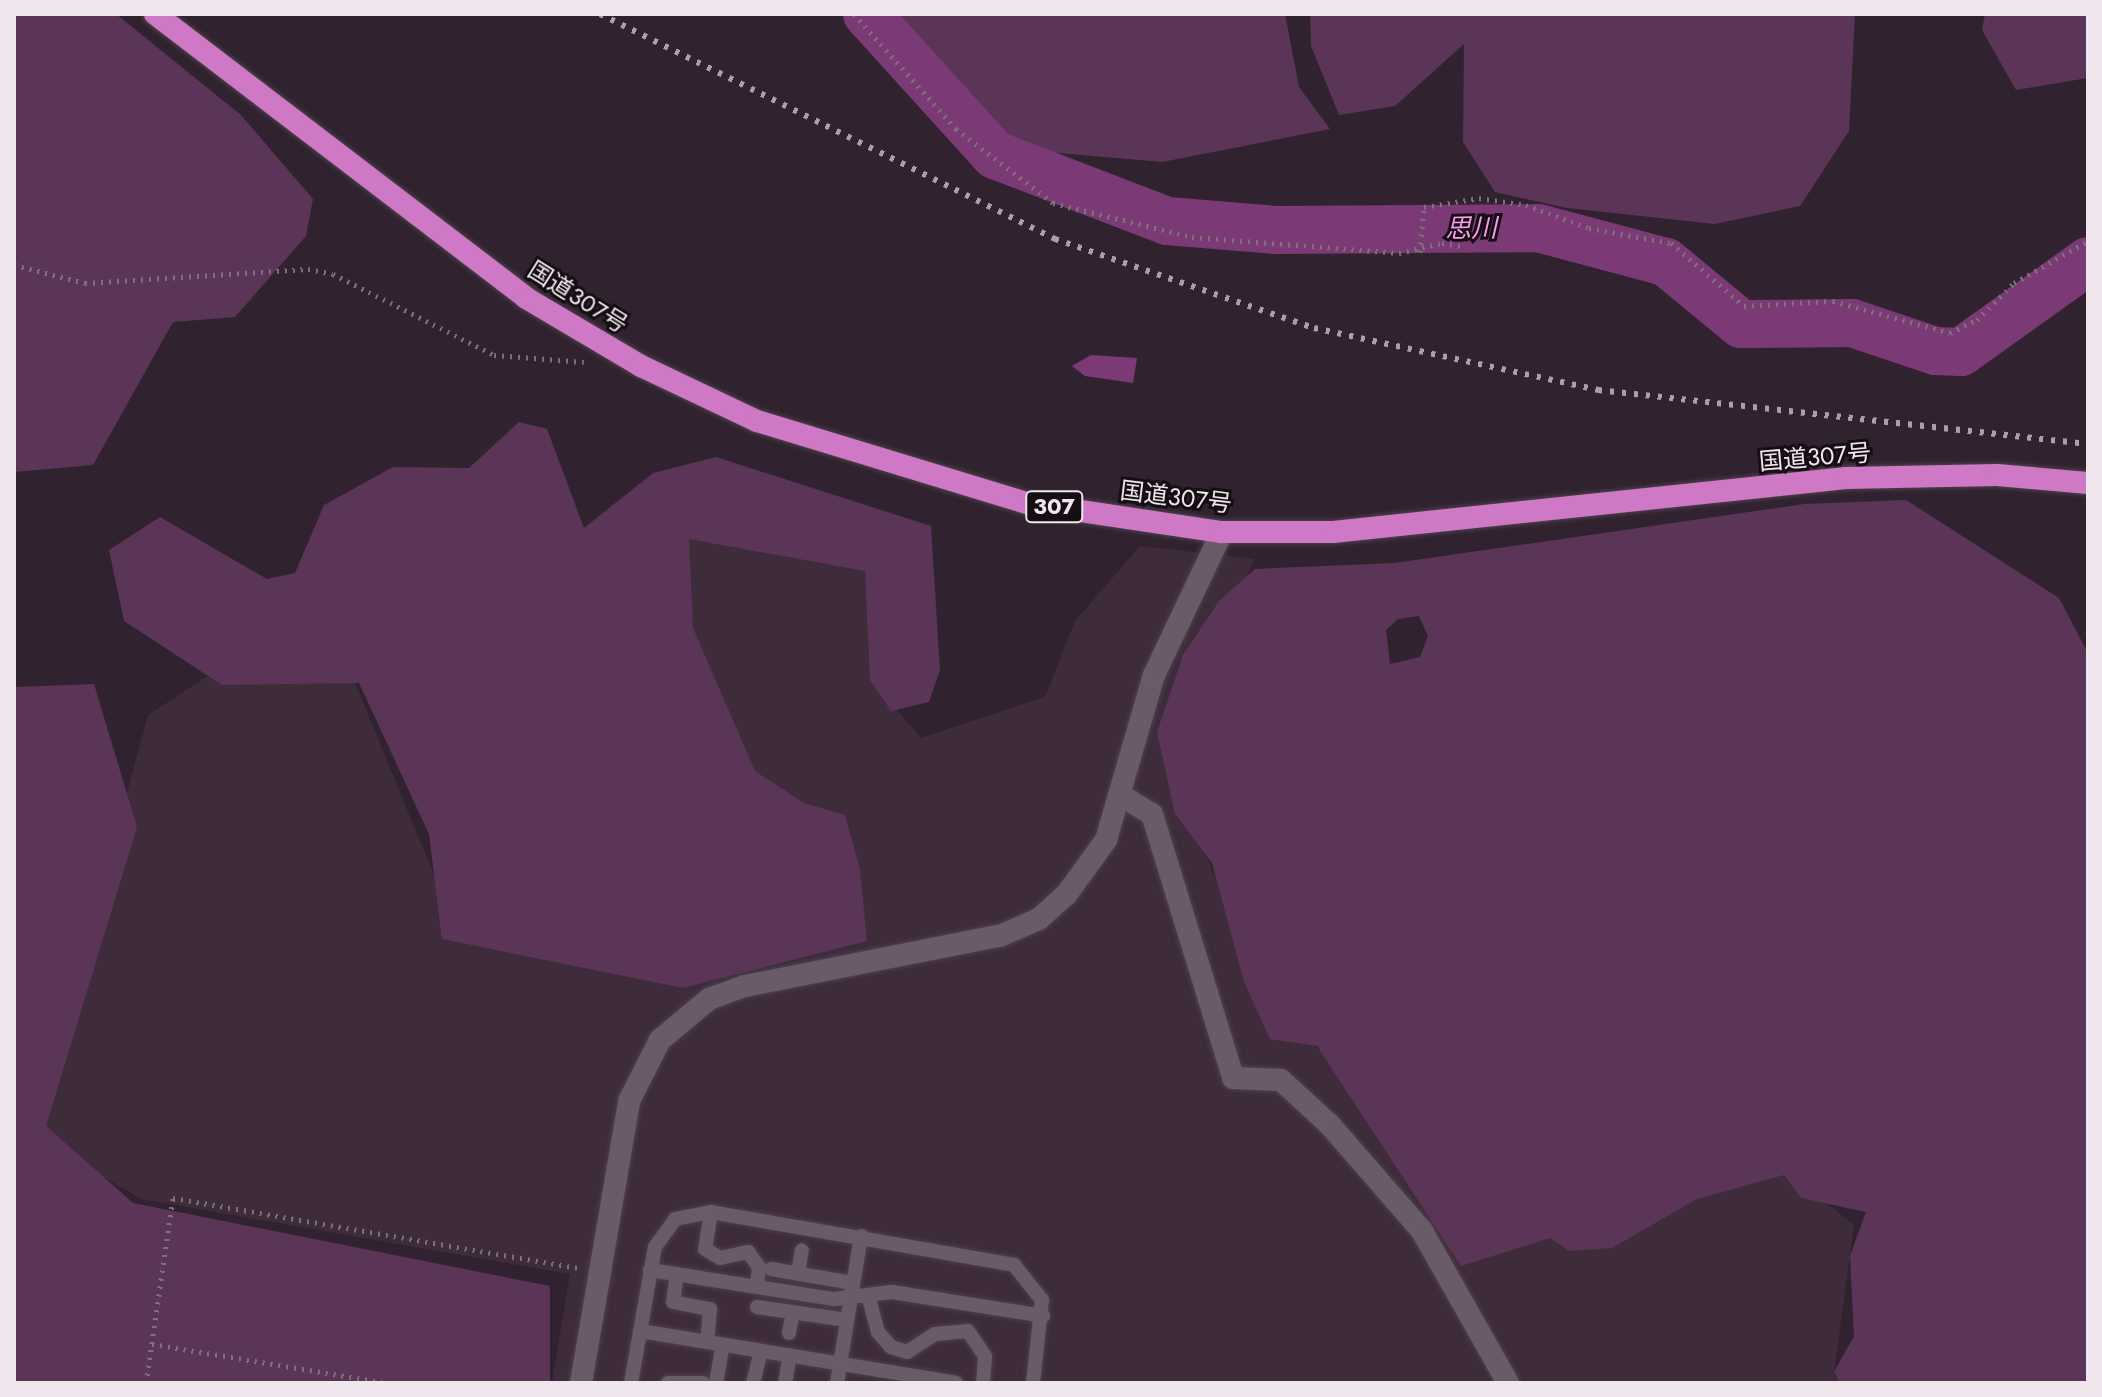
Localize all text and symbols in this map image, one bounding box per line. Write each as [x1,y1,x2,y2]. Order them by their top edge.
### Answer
water label: 思川 [1445,213,1497,245]
street label: 国道307号 [523,255,633,339]
street label: 国道307号 [1758,438,1872,476]
street label: 国道307号 [1119,476,1233,518]
road number: 307 [1024,489,1084,525]

